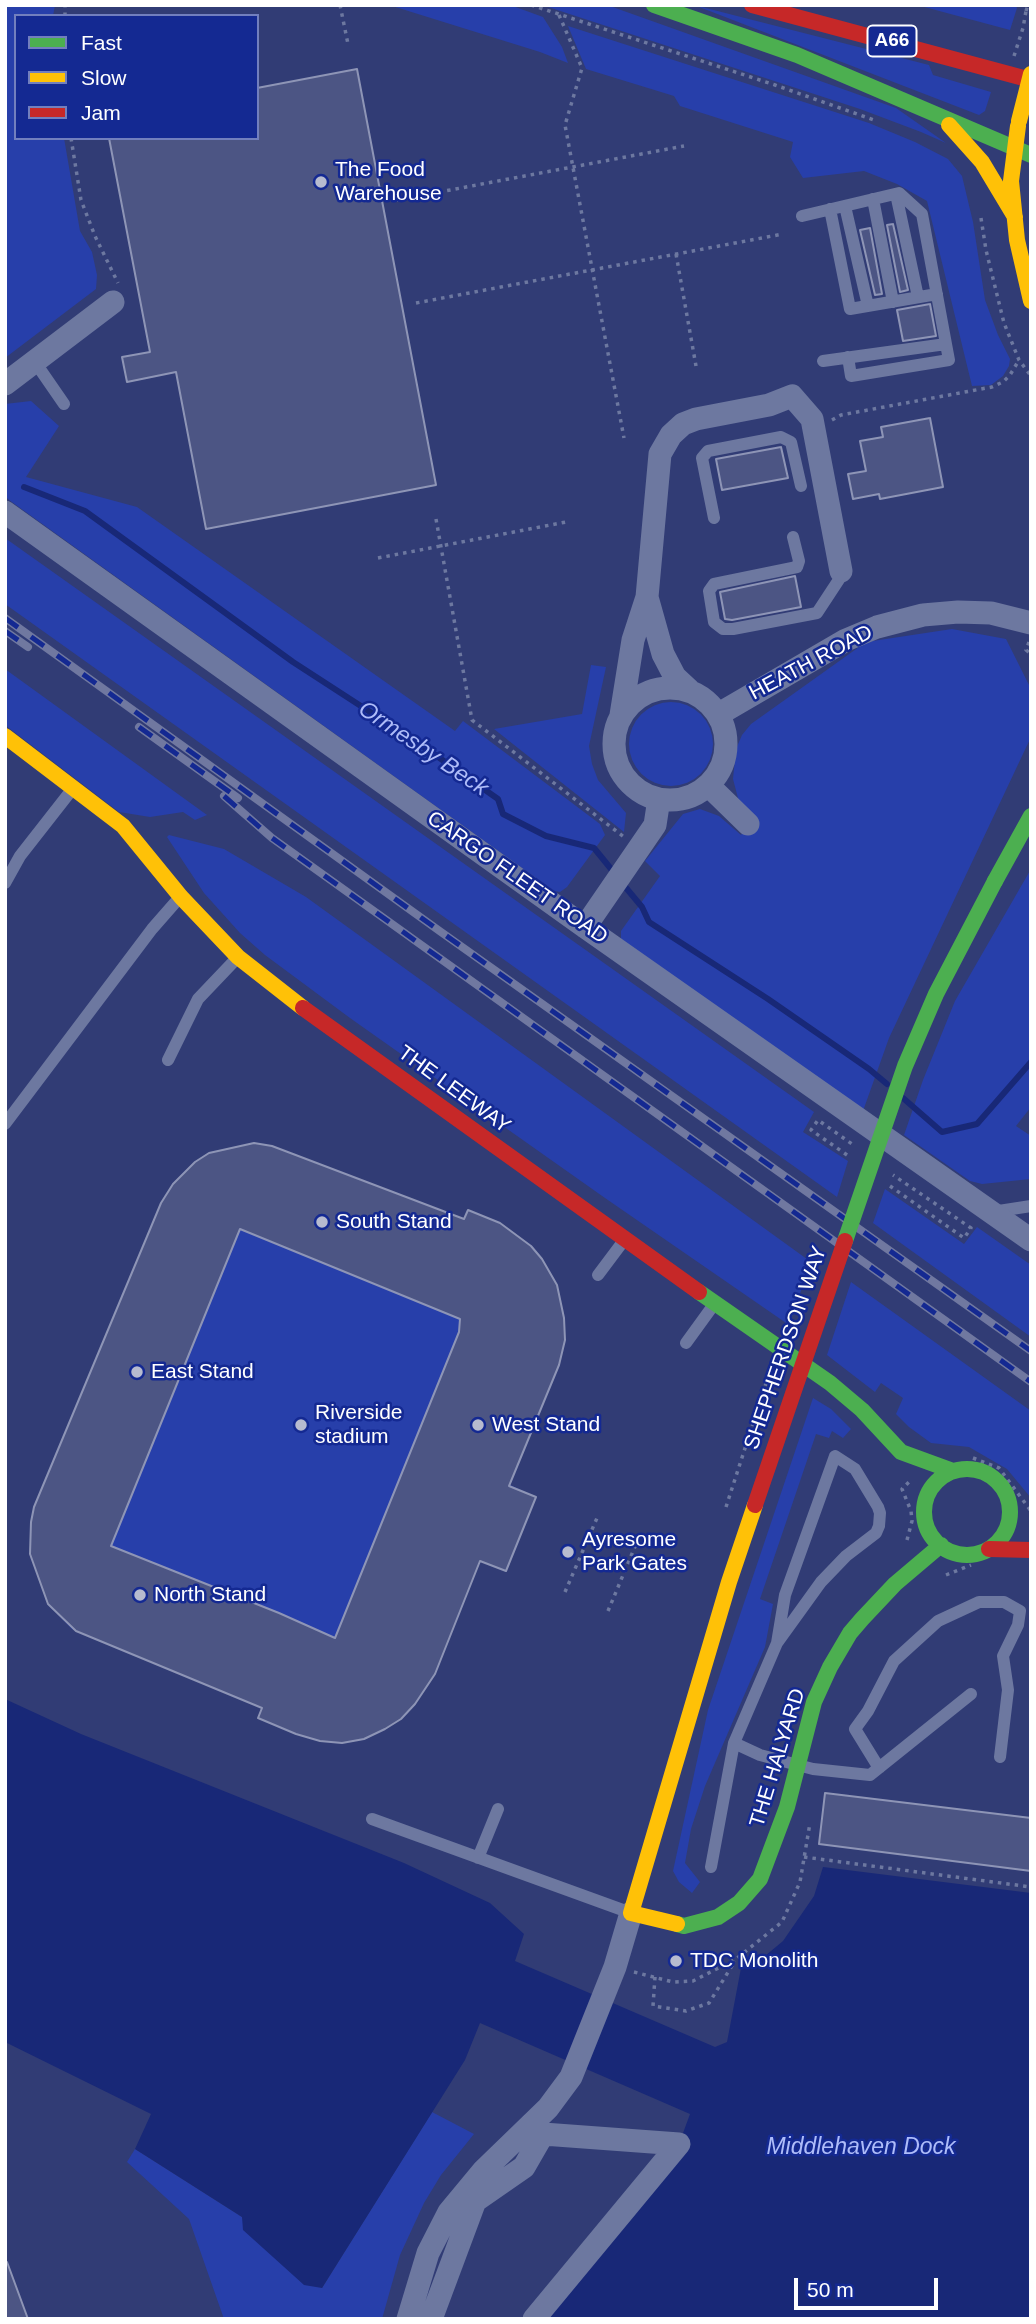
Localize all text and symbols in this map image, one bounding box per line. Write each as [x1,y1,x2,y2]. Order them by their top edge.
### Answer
legend [14,14,259,140]
road number: A66 [868,25,917,56]
text: Fast [81,31,122,54]
text: Slow [81,66,127,89]
text: Jam [81,101,121,124]
place label: The Food Warehouse [335,157,442,207]
marker: The Food Warehouse [313,174,329,190]
street label: HEATH ROAD [745,620,877,706]
water label: Ormesby Beck [353,695,493,803]
street label: CARGO FLEET ROAD [422,806,612,950]
street label: THE LEEWAY [393,1041,515,1139]
place label: South Stand [336,1209,452,1235]
marker: South Stand [314,1214,330,1230]
street label: SHEPHERDSON WAY [739,1243,833,1453]
place label: East Stand [151,1359,254,1385]
marker: East Stand [129,1364,145,1380]
place label: Riverside stadium [315,1400,403,1450]
place label: West Stand [492,1412,600,1438]
marker: Riverside stadium [293,1417,309,1433]
marker: West Stand [470,1417,486,1433]
place label: Ayresome Park Gates [582,1527,687,1577]
marker: Ayresome Park Gates [560,1544,576,1560]
place label: North Stand [154,1582,266,1608]
marker: North Stand [132,1587,148,1603]
street label: THE HALYARD [745,1686,811,1830]
place label: TDC Monolith [690,1948,818,1974]
marker: TDC Monolith [668,1953,684,1969]
water label: Middlehaven Dock [766,2134,956,2162]
scale bar [798,2264,942,2308]
text: 50 m [807,2278,854,2301]

